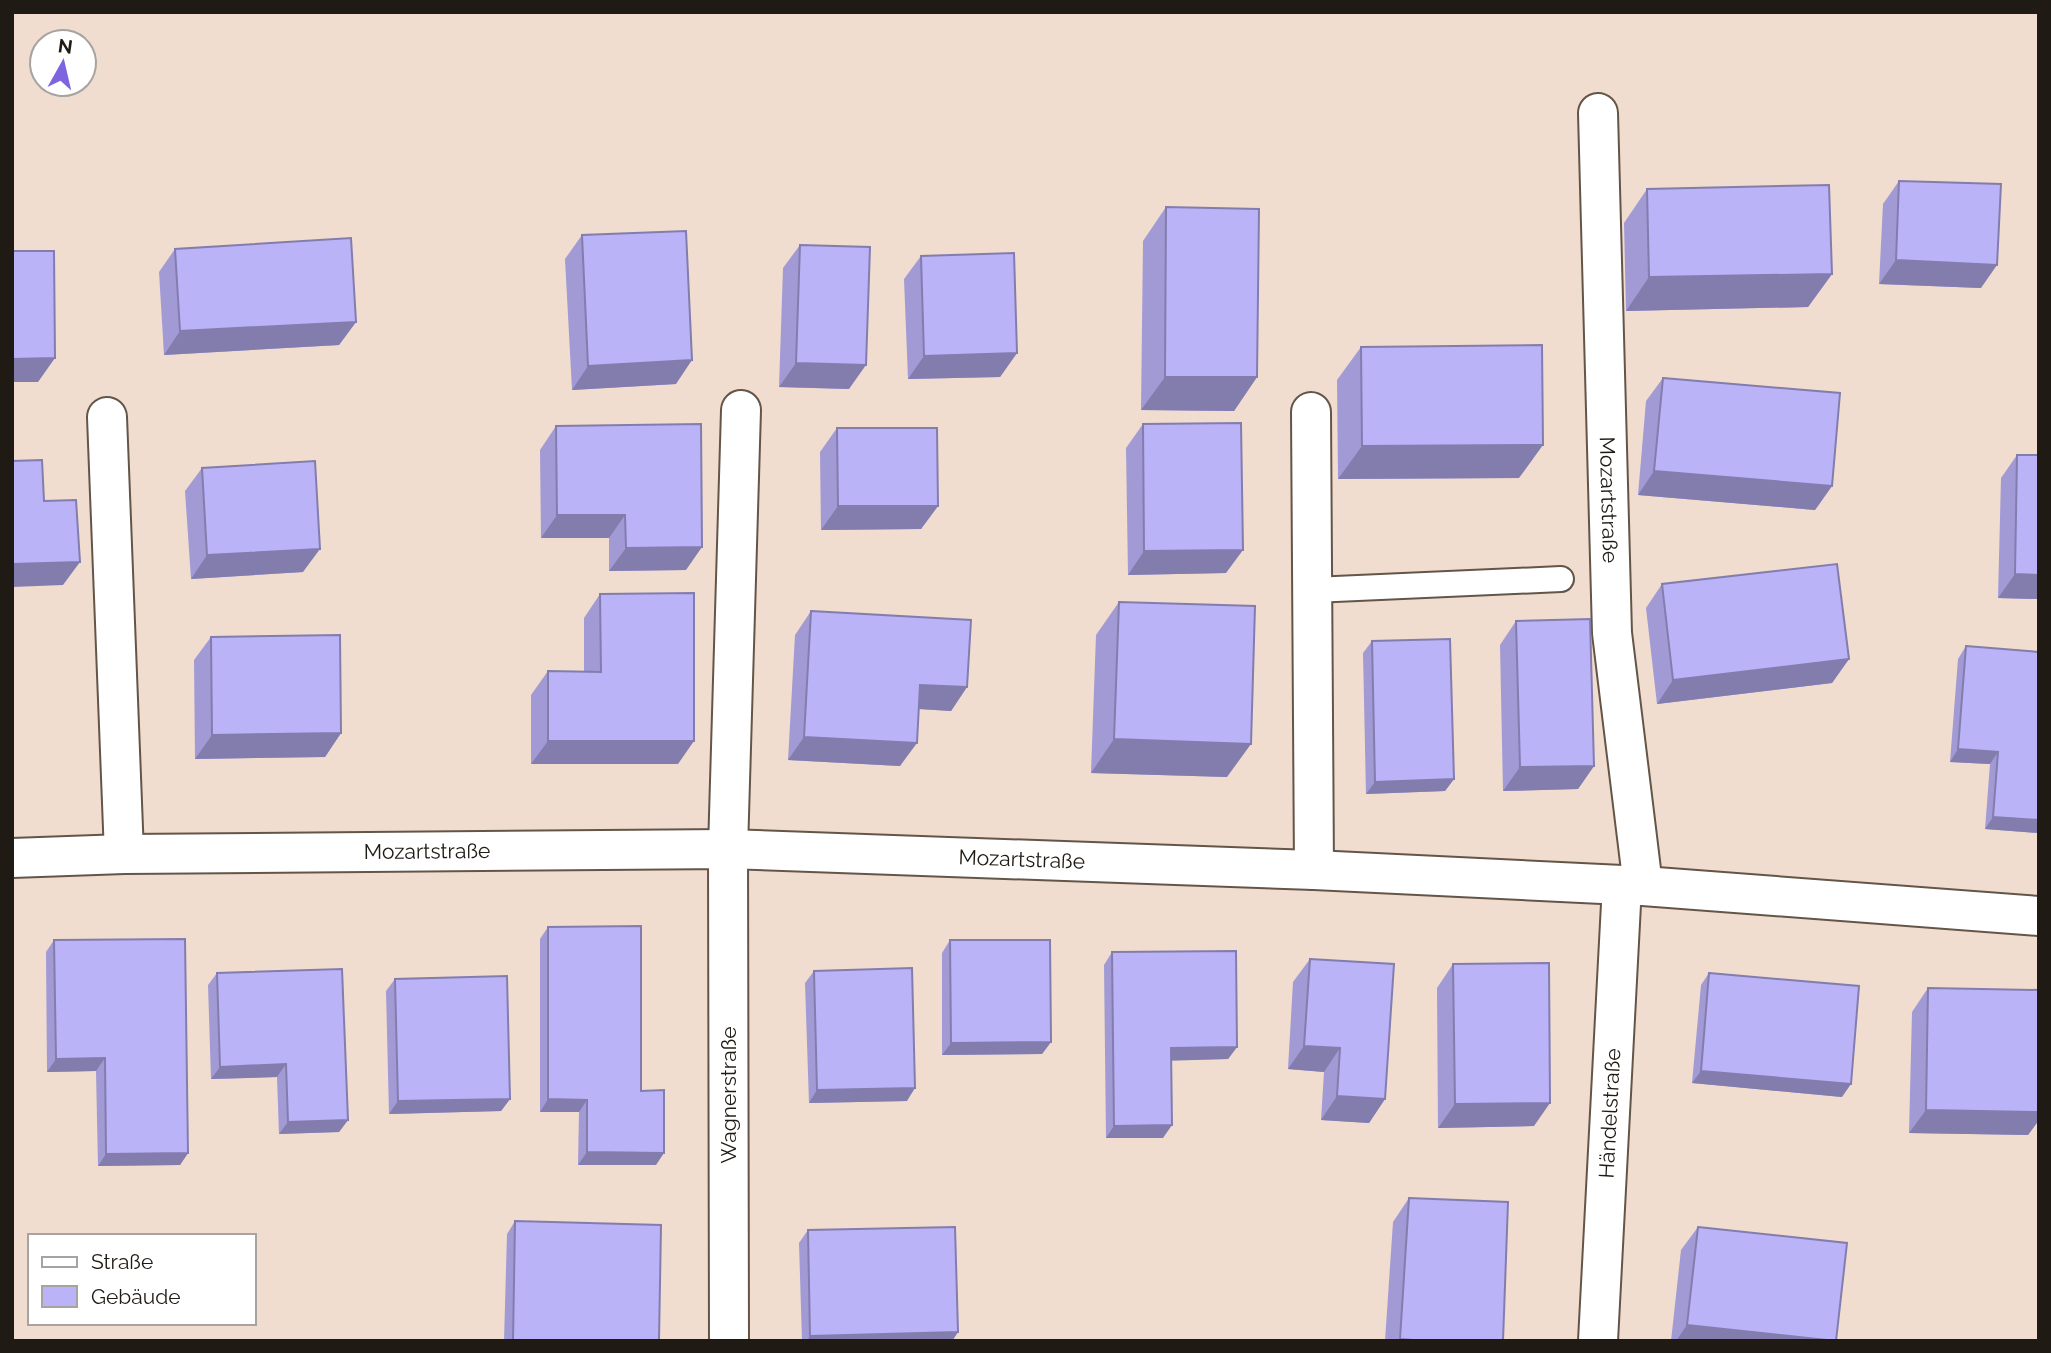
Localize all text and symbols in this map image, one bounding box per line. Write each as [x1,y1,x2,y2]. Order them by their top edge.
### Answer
north arrow [28,28,98,98]
text: N [57,34,74,58]
street label: Mozartstraße [1595,436,1623,563]
street label: Mozartstraße [364,838,490,864]
street label: Mozartstraße [958,844,1085,874]
street label: Wagnerstraße [716,1026,741,1164]
street label: Händelstraße [1594,1048,1625,1179]
legend [28,1234,256,1325]
text: Straße [91,1249,153,1274]
text: Gebäude [91,1284,181,1309]

